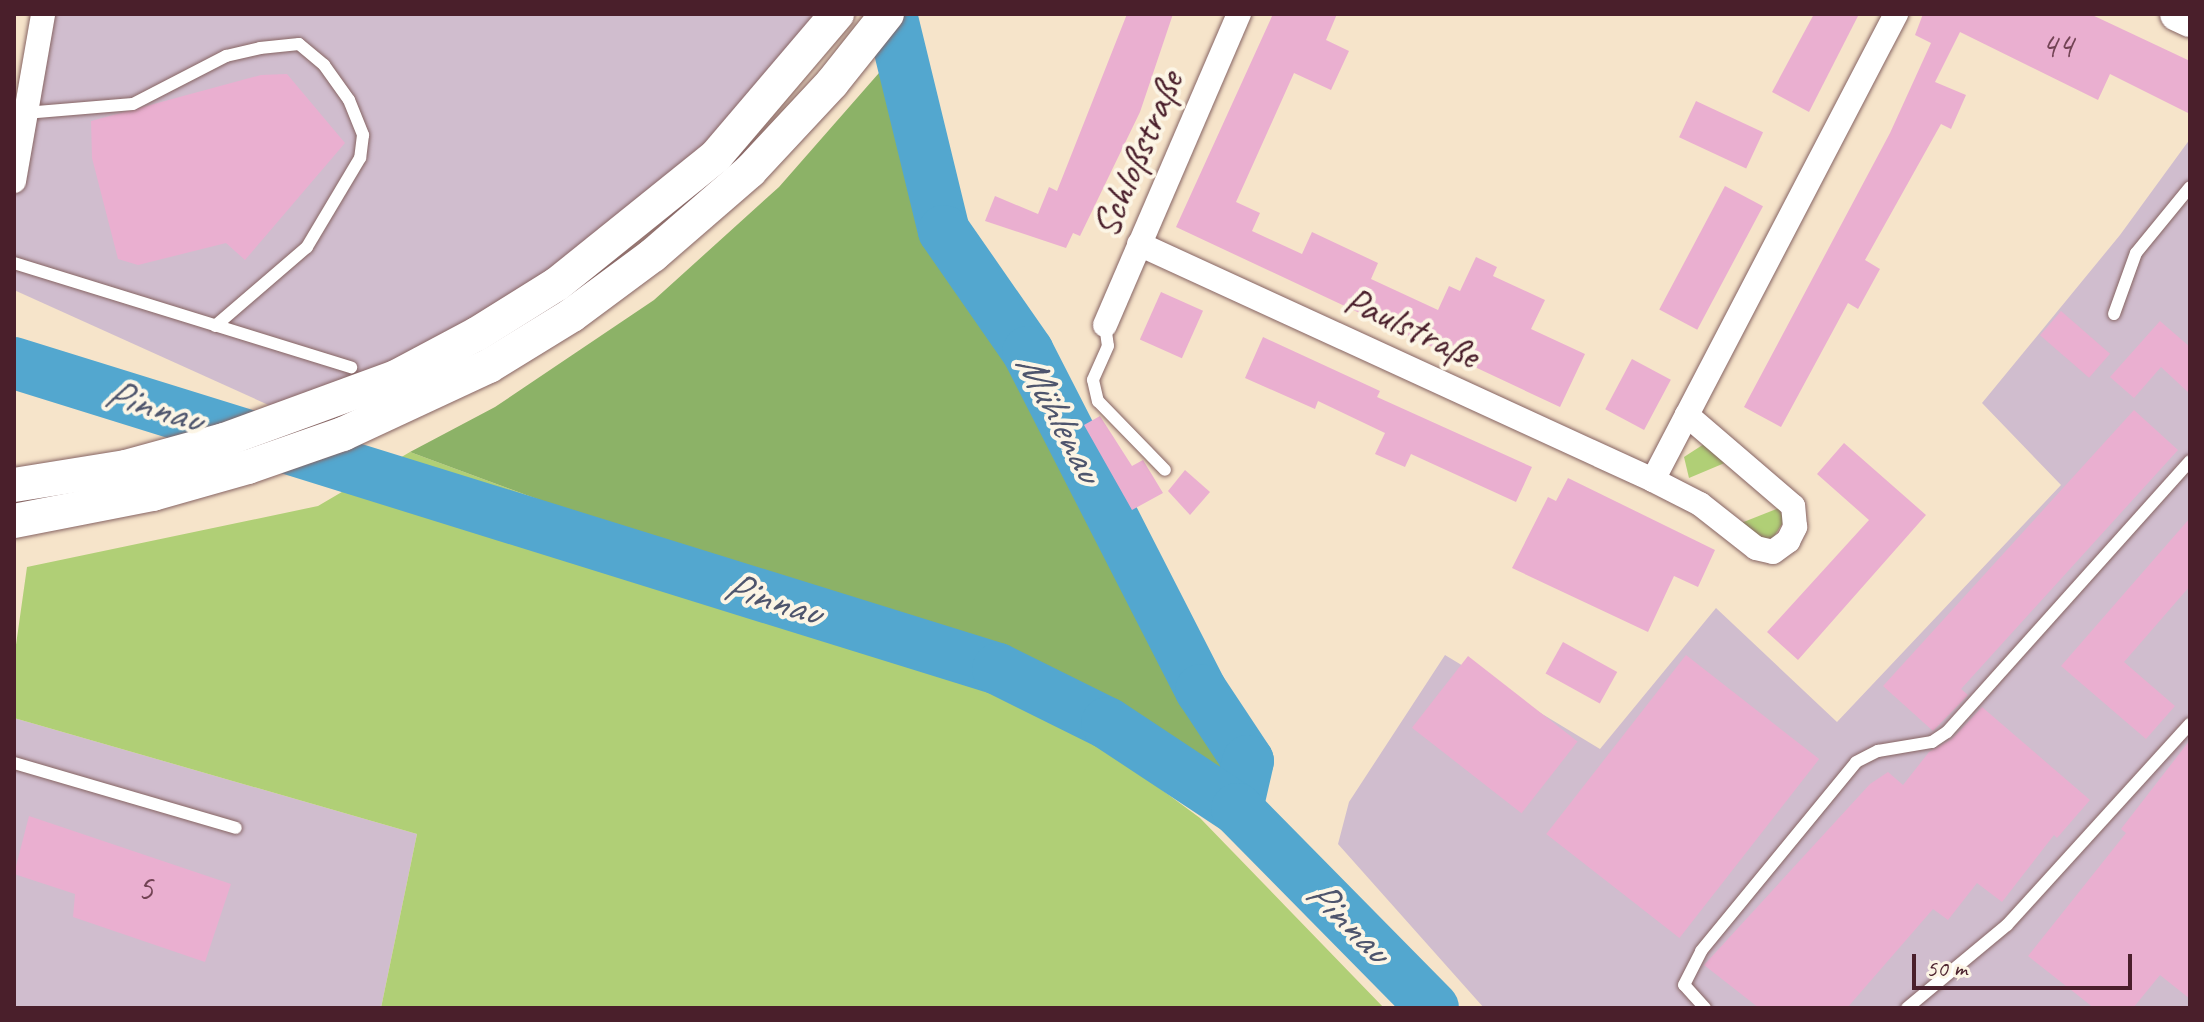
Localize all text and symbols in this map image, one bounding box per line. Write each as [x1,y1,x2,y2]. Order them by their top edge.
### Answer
house number: 44 [2041,24,2073,68]
street label: Schloßstraße [1081,64,1193,244]
street label: Paulstraße [1337,275,1487,379]
water label: Mühlenau [1005,345,1113,489]
water label: Pinnau [99,368,207,444]
water label: Pinnau [718,561,826,637]
house number: 5 [137,867,153,911]
water label: Pinnau [1296,869,1400,973]
scale bar [1916,938,2136,988]
text: 50 m [1926,953,1967,983]

